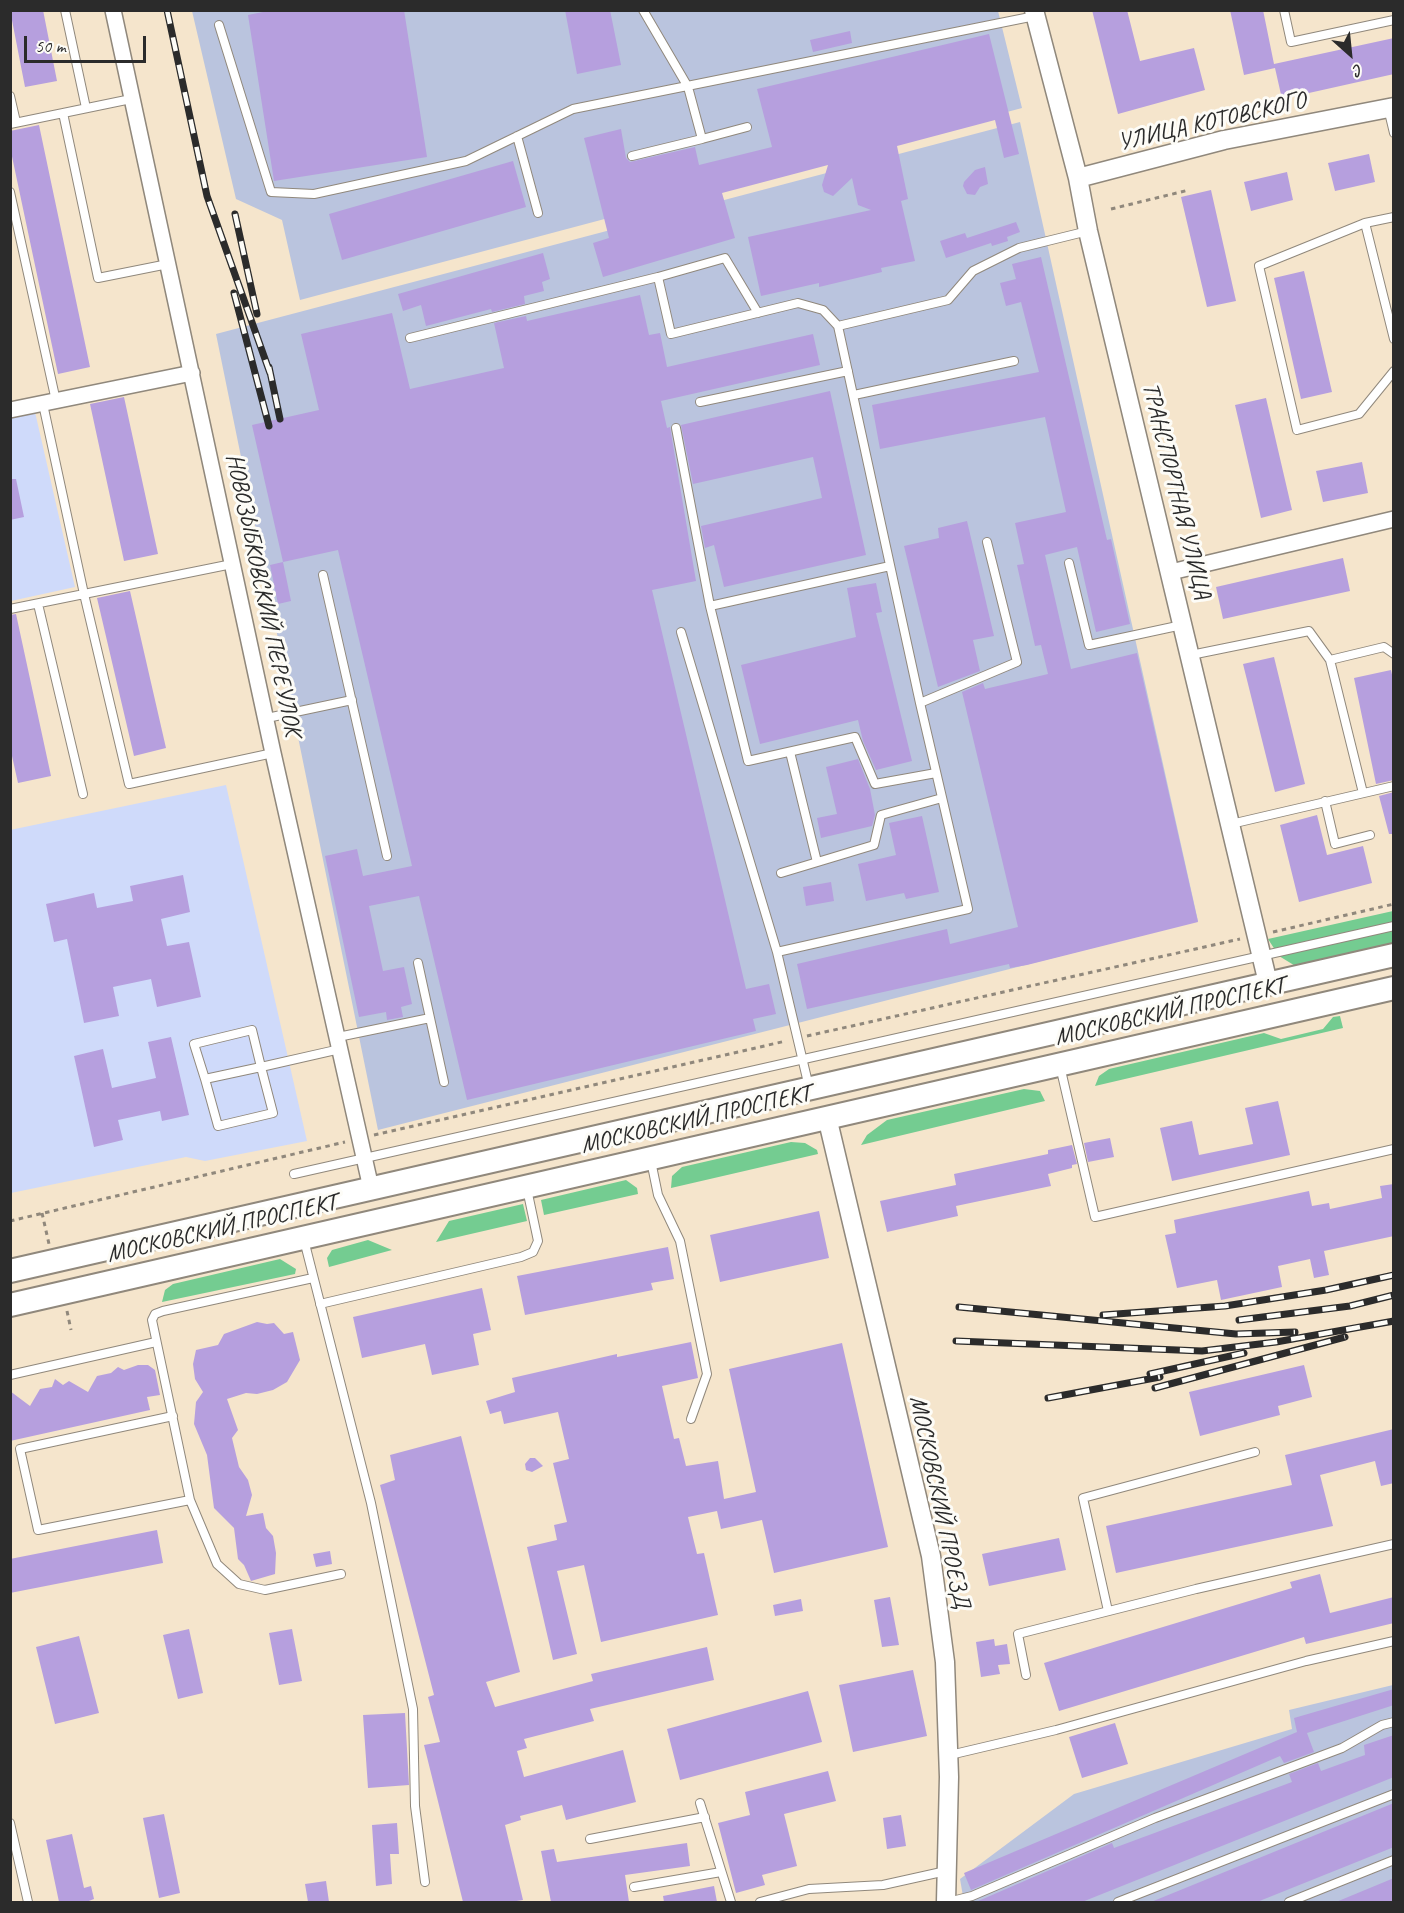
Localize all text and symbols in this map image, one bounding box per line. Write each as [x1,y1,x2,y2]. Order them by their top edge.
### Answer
scale bar [27,24,148,62]
north arrow [1320,24,1380,84]
text: 50 m [35,35,66,57]
text: С [1350,59,1366,81]
street label: УЛИЦА КОТОВСКОГО [1115,86,1309,158]
street label: ТРАНСПОРТНАЯ УЛИЦА [1135,380,1217,602]
street label: НОВОЗЫБКОВСКИЙ ПЕРЕУЛОК [219,451,307,739]
street label: МОСКОВСКИЙ ПРОСПЕКТ [1052,972,1288,1052]
street label: МОСКОВСКИЙ ПРОСПЕКТ [578,1080,814,1160]
street label: МОСКОВСКИЙ ПРОСПЕКТ [104,1189,340,1269]
street label: МОСКОВСКИЙ ПРОЕЗД [902,1393,976,1611]

